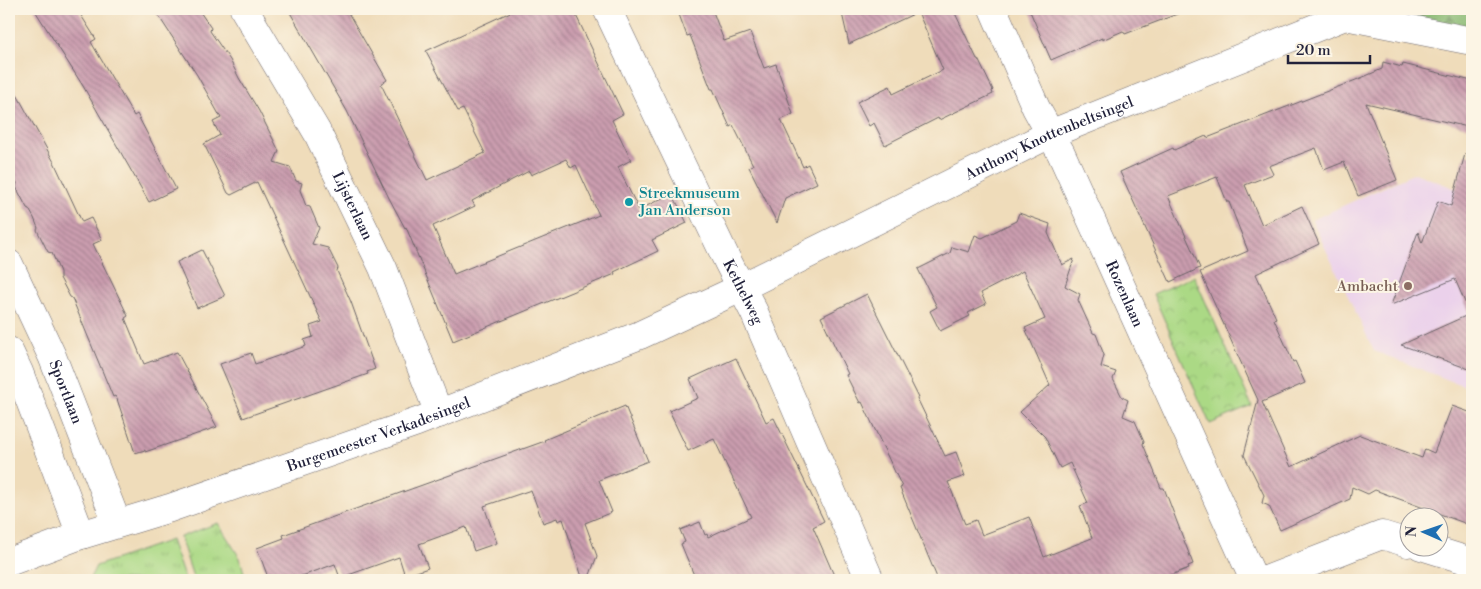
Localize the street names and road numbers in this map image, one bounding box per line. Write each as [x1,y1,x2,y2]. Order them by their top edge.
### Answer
street label: Anthony Knottenbeltsingel [961,92,1137,185]
street label: Lijsterlaan [328,169,377,243]
street label: Kethelweg [718,256,767,328]
street label: Rozenlaan [1101,258,1148,330]
street label: Sportlaan [45,357,86,427]
street label: Burgemeester Verkadesingel [284,393,474,477]

